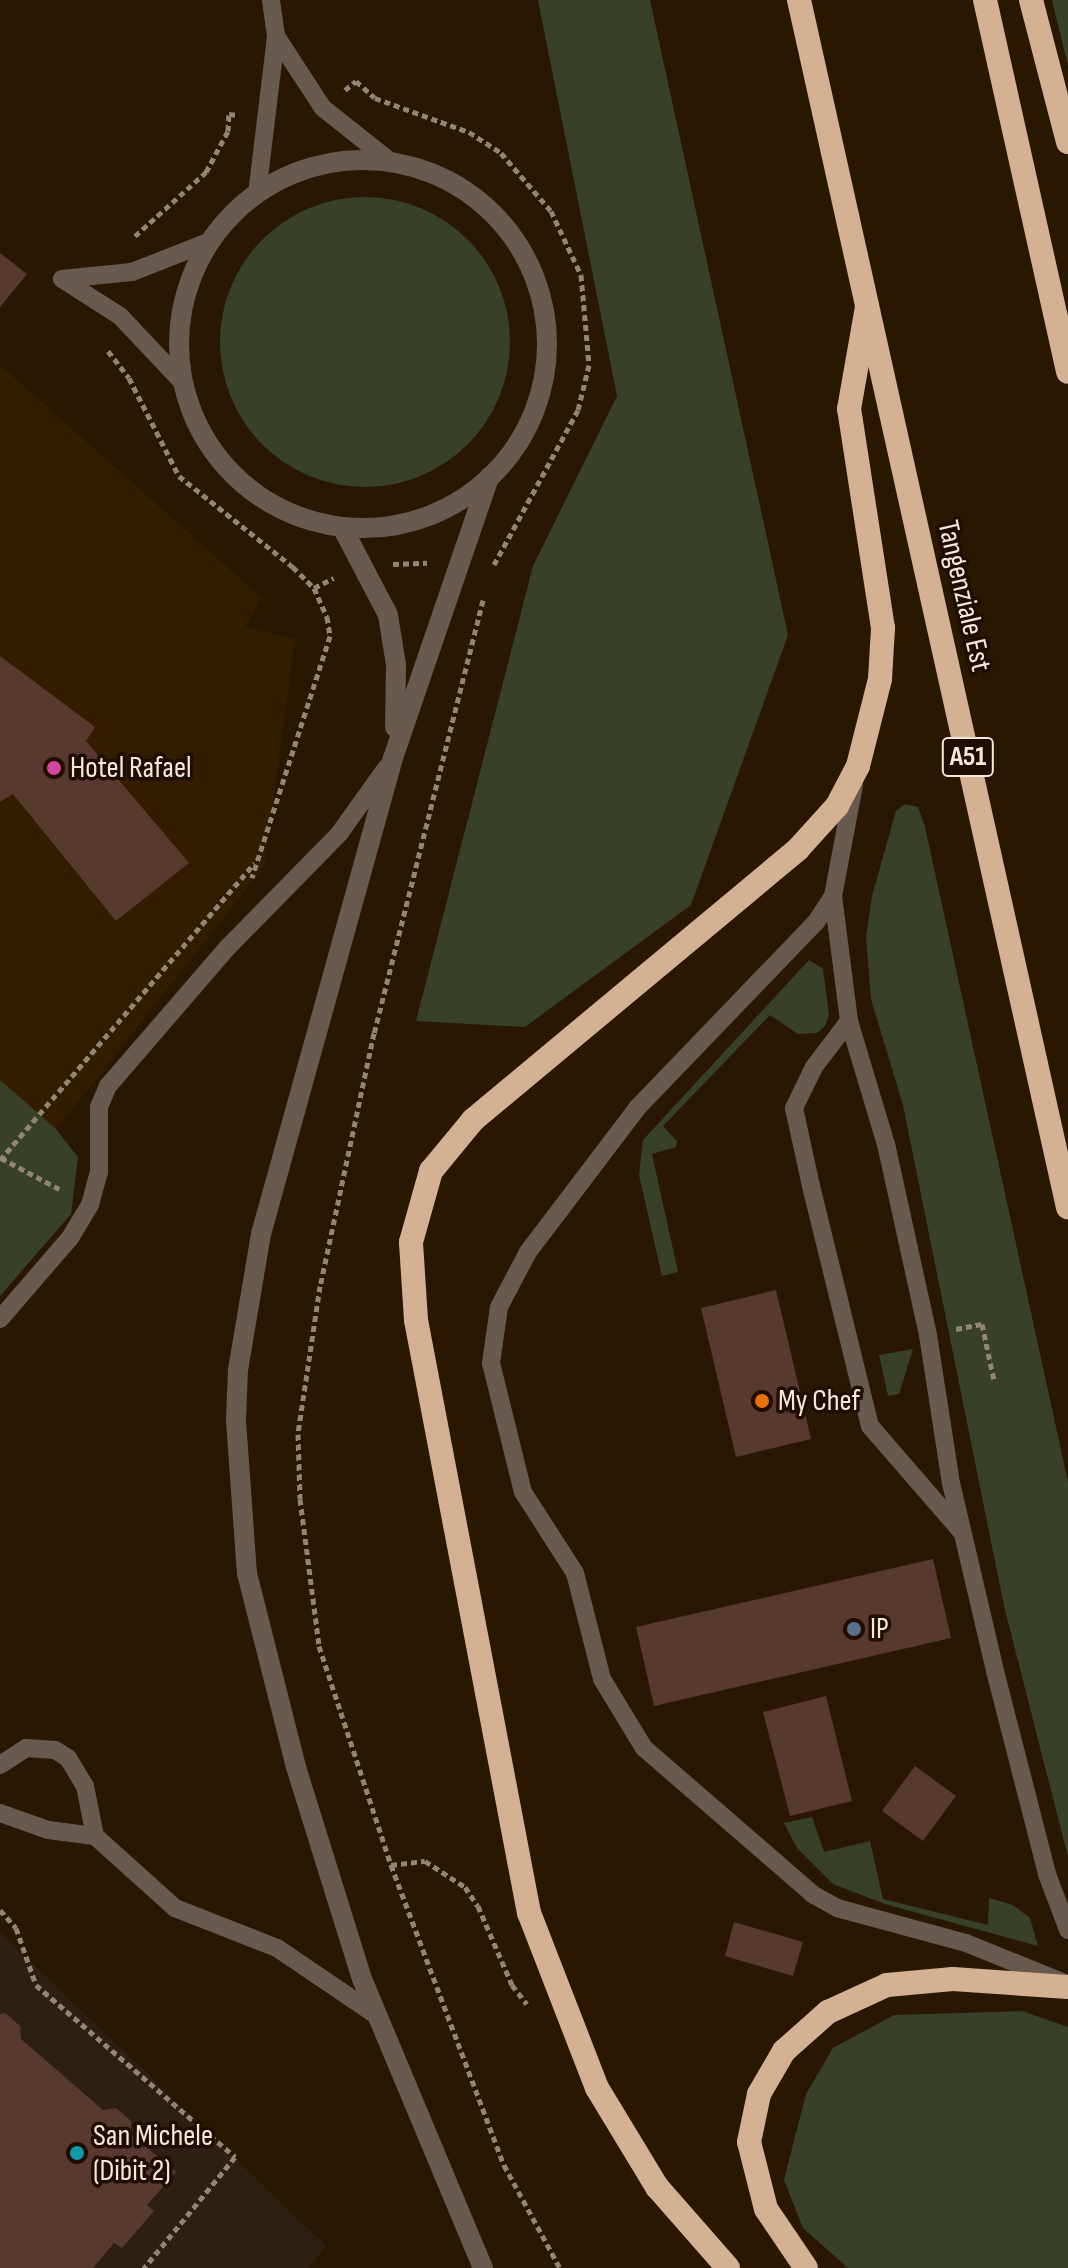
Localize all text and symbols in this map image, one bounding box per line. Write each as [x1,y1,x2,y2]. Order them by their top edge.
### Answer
street label: Tangenziale Est [929,517,999,675]
road number: A51 [940,733,996,781]
place label: Hotel Rafael [70,750,192,786]
marker: Hotel Rafael [45,759,63,777]
place label: My Chef [778,1383,860,1419]
marker: My Chef [753,1392,771,1410]
place label: IP [870,1611,889,1647]
marker: IP [845,1620,863,1638]
place label: San Michele (Dibit 2) [93,2118,213,2188]
marker: San Michele (Dibit 2) [68,2144,86,2162]

